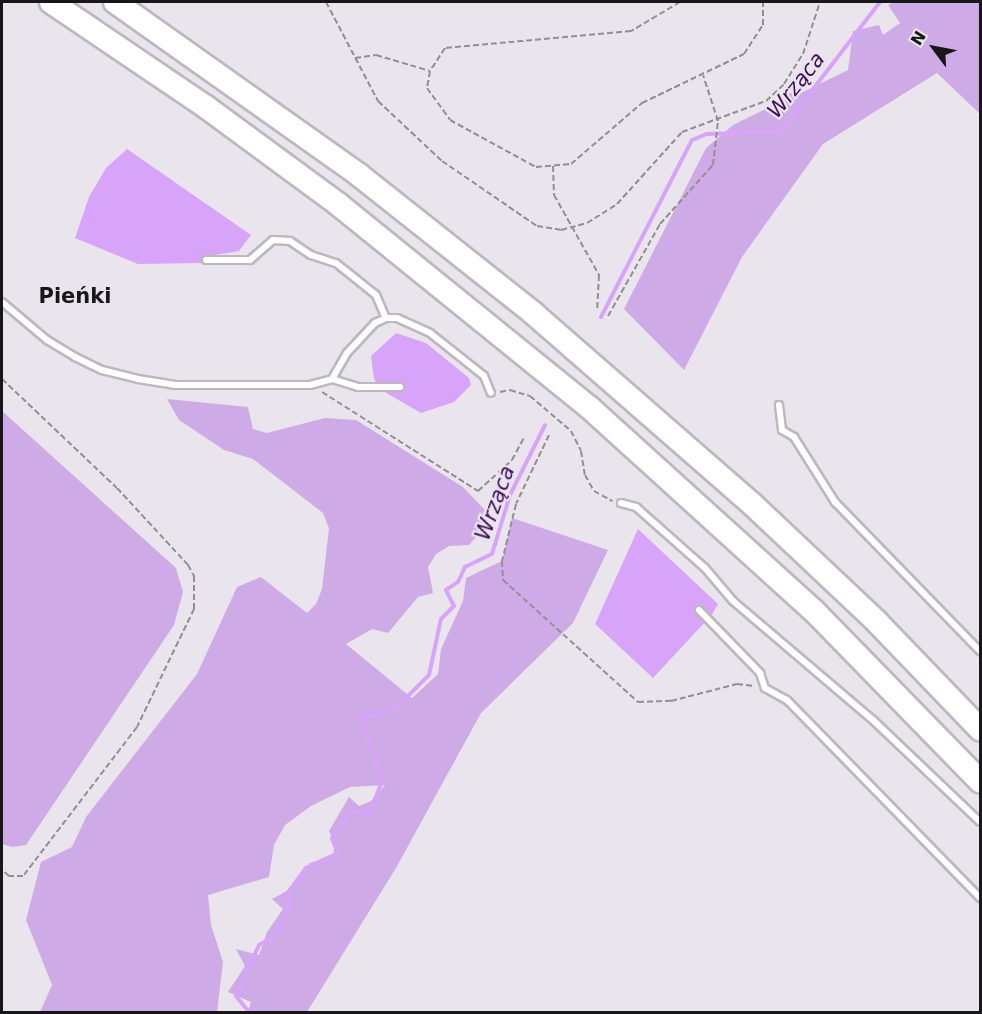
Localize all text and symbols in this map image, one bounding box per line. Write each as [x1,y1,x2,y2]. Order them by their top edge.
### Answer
north arrow [904,18,964,78]
text: N [907,27,930,49]
water label: Wrząca [762,47,830,123]
district label: Pieńki [39,283,111,309]
water label: Wrząca [470,462,520,544]

